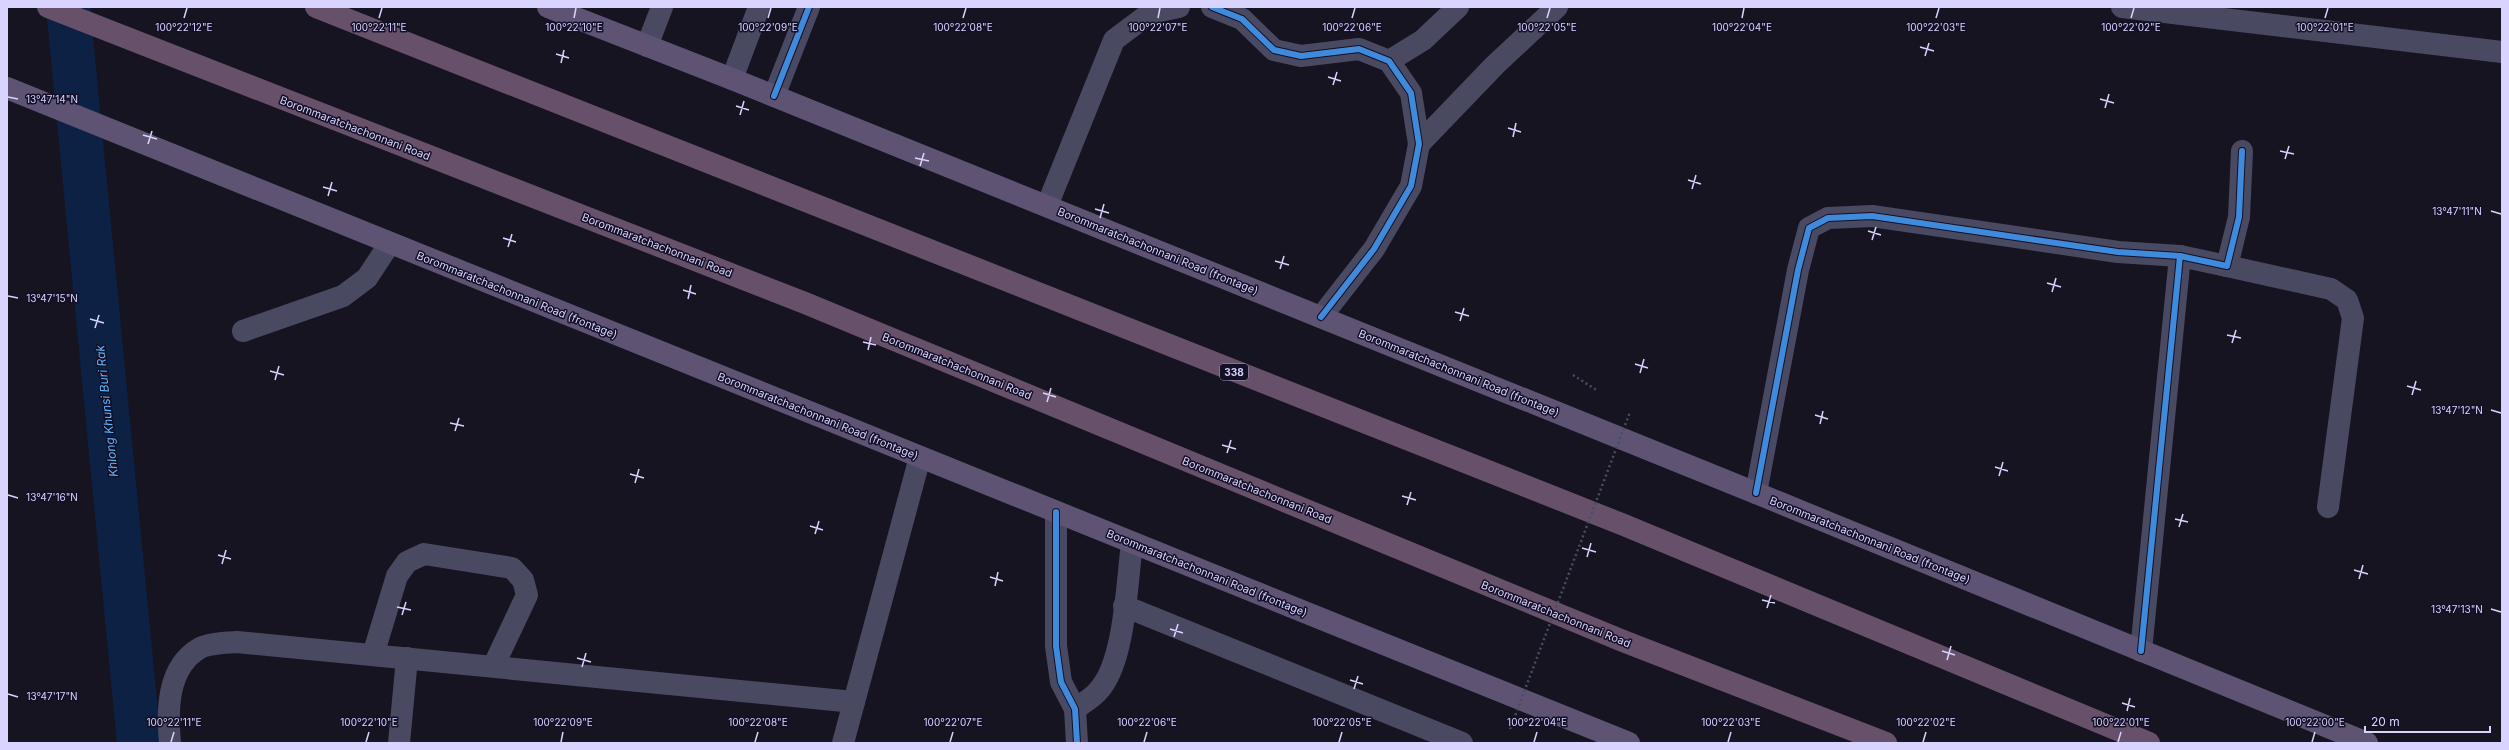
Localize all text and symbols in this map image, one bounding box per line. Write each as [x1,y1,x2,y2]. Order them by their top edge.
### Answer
text: 100°22'12"E [155,21,213,33]
text: 100°22'11"E [351,21,407,33]
text: 100°22'10"E [545,21,603,33]
text: 100°22'09"E [738,21,798,33]
text: 100°22'08"E [933,21,993,33]
text: 100°22'07"E [1129,21,1187,33]
text: 100°22'06"E [1322,21,1382,33]
text: 100°22'05"E [1517,21,1577,33]
text: 100°22'04"E [1712,21,1772,33]
text: 100°22'03"E [1906,21,1966,33]
text: 100°22'02"E [2101,21,2161,33]
text: 100°22'01"E [2296,21,2354,33]
text: 13°47'14"N [26,93,78,105]
street label: Borommaratchachonnani Road [278,93,432,163]
street label: Borommaratchachonnani Road (frontage) [1056,204,1260,298]
text: 13°47'11"N [2432,205,2482,217]
street label: Borommaratchachonnani Road [580,210,734,280]
street label: Borommaratchachonnani Road (frontage) [415,248,619,342]
text: 13°47'15"N [26,292,78,304]
street label: Borommaratchachonnani Road (frontage) [1357,326,1561,420]
street label: Borommaratchachonnani Road [880,330,1034,402]
water label: Khlong Khunsi Buri Rak [92,344,121,478]
road number: 338 [1220,364,1248,380]
street label: Borommaratchachonnani Road (frontage) [716,369,920,463]
text: 13°47'12"N [2431,404,2483,416]
street label: Borommaratchachonnani Road [1180,454,1334,526]
text: 13°47'16"N [26,491,78,503]
street label: Borommaratchachonnani Road (frontage) [1768,493,1972,587]
street label: Borommaratchachonnani Road (frontage) [1105,526,1309,620]
street label: Borommaratchachonnani Road [1479,578,1633,650]
text: 13°47'13"N [2431,603,2483,615]
text: 13°47'17"N [26,690,78,702]
scale bar [2365,708,2490,734]
text: 20 m [2371,714,2400,729]
text: 100°22'11"E [146,716,202,728]
text: 100°22'10"E [340,716,398,728]
text: 100°22'09"E [533,716,593,728]
text: 100°22'08"E [728,716,788,728]
text: 100°22'07"E [924,716,982,728]
text: 100°22'06"E [1117,716,1177,728]
text: 100°22'05"E [1312,716,1372,728]
text: 100°22'04"E [1507,716,1567,728]
text: 100°22'03"E [1701,716,1761,728]
text: 100°22'02"E [1896,716,1956,728]
text: 100°22'01"E [2092,716,2150,728]
text: 100°22'00"E [2285,716,2345,728]

